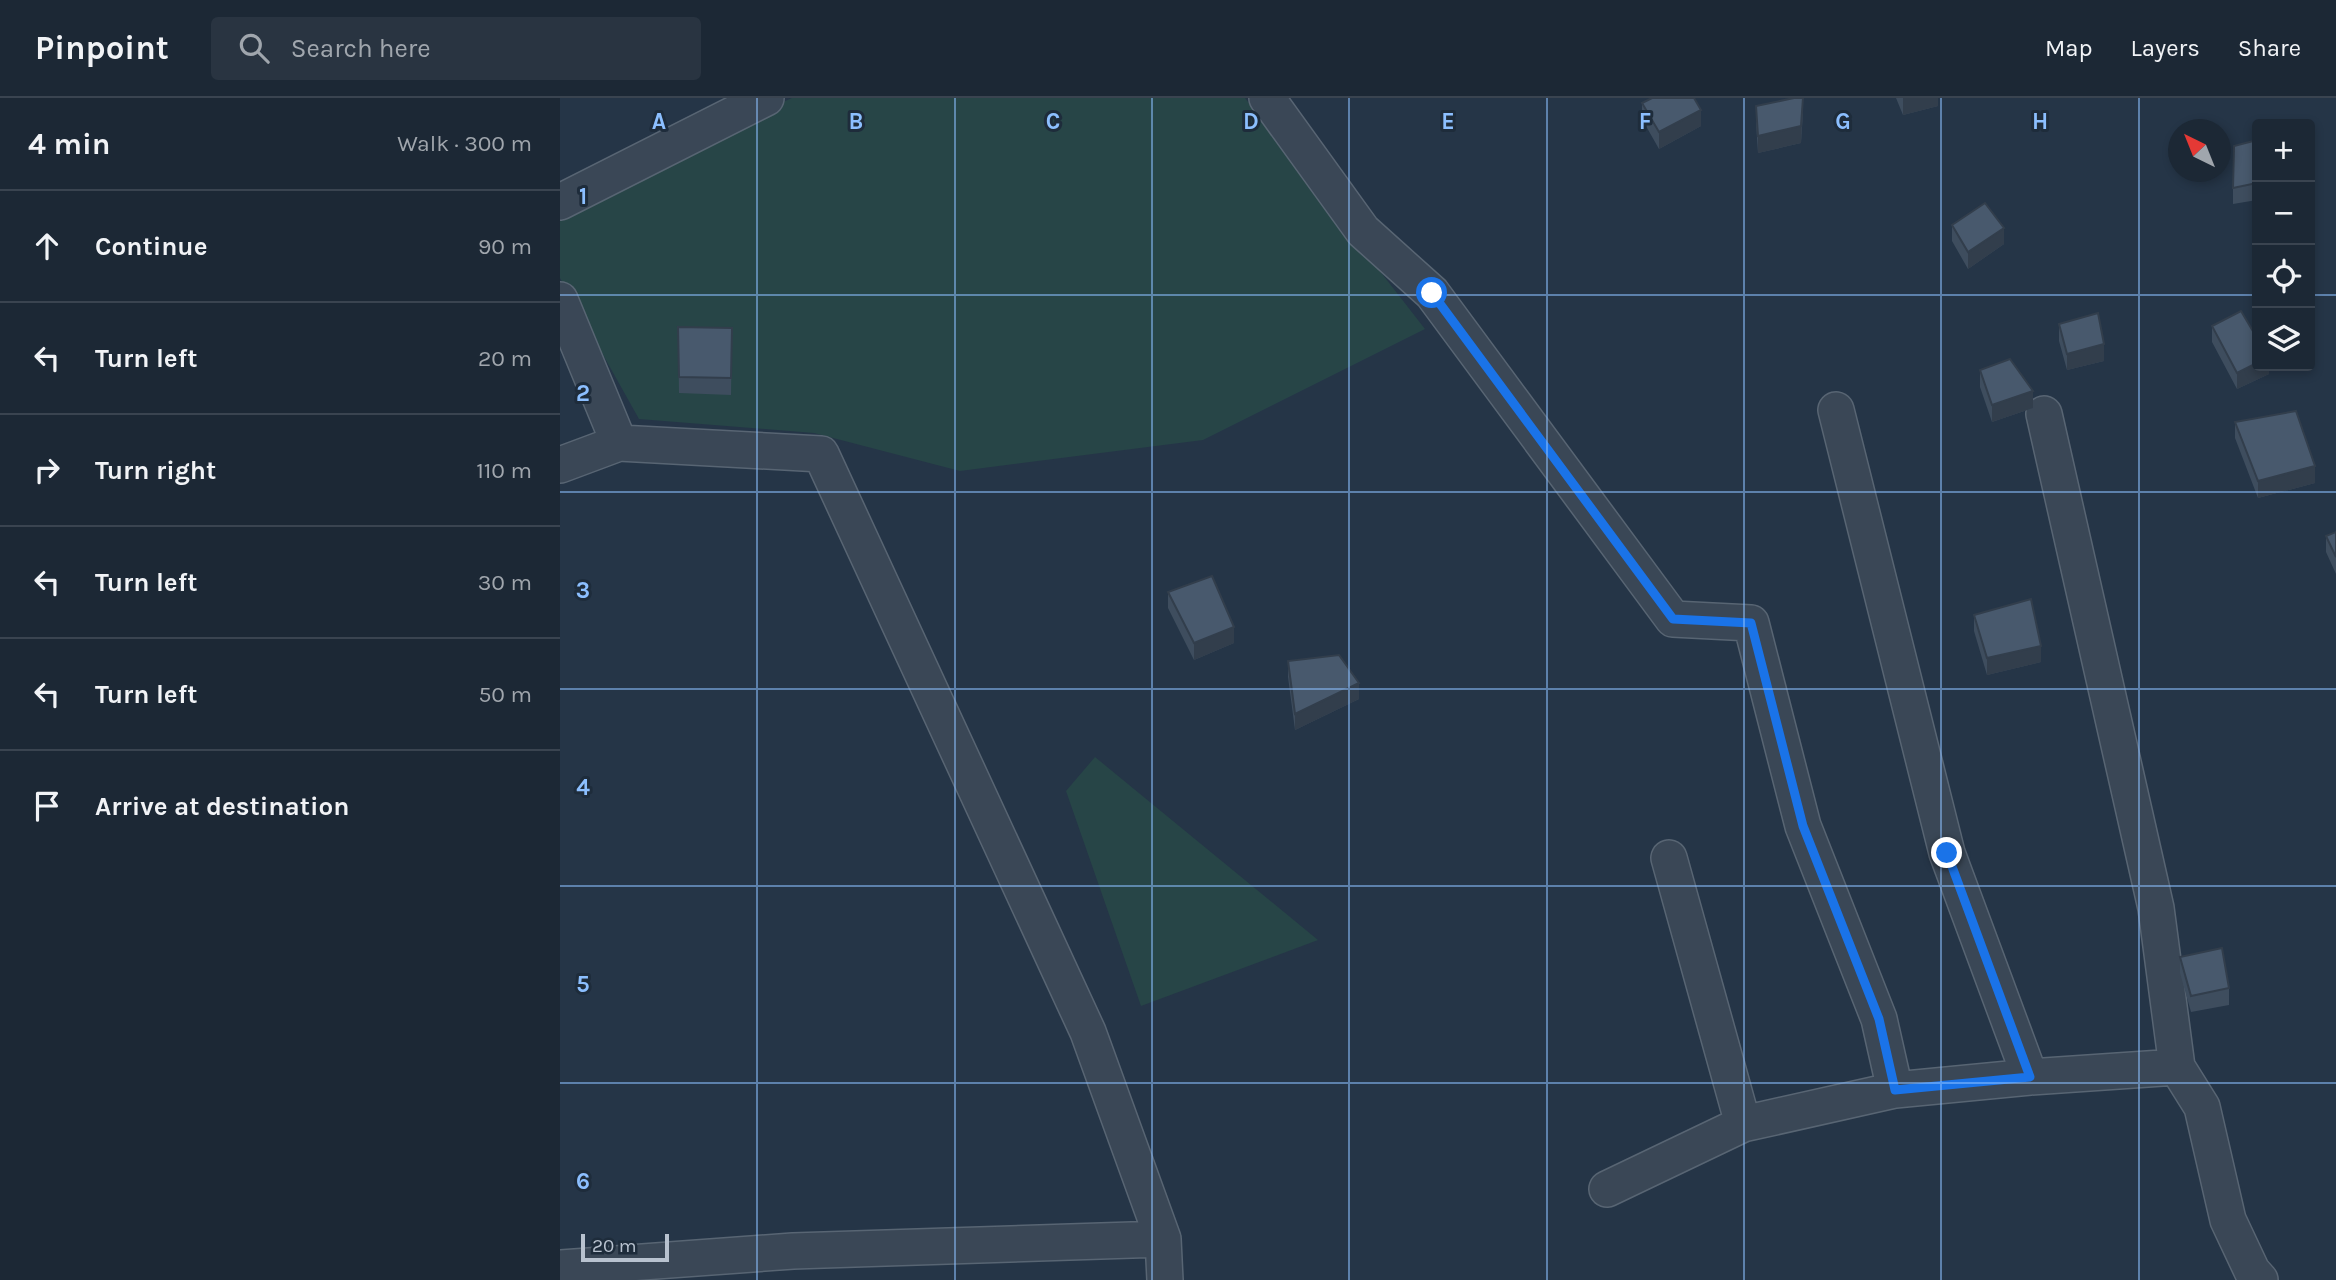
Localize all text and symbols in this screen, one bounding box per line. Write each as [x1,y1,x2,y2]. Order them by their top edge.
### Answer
search box [211,17,701,80]
text: Pinpoint [35,29,169,67]
icon: search [235,29,273,67]
text: Search here [291,33,431,64]
text: Map [2045,34,2093,62]
text: Layers [2131,34,2200,62]
text: Share [2238,34,2301,62]
text: A [652,108,666,135]
text: B [849,108,863,135]
text: C [1046,108,1060,135]
text: D [1243,108,1259,135]
text: E [1441,108,1455,135]
text: F [1639,108,1651,135]
text: G [1835,108,1851,135]
text: H [2032,108,2048,135]
north arrow [2168,119,2231,182]
map controls [2252,119,2315,371]
button: + [2252,119,2315,182]
text: 4 min [28,126,110,162]
text: Walk · 300 m [397,130,532,157]
button: − [2252,182,2315,245]
text: 1 [579,183,587,210]
icon: ahead [28,227,66,265]
text: Continue [95,231,207,262]
text: 90 m [478,233,532,260]
button: locate [2252,245,2315,308]
route start [1416,277,1447,308]
button: layers [2252,308,2315,371]
icon: left [28,339,66,377]
text: Turn left [95,343,197,374]
text: 20 m [478,345,532,372]
text: 2 [576,380,590,407]
icon: right [28,451,66,489]
text: Turn right [95,455,216,486]
text: 110 m [476,457,532,484]
icon: left [28,563,66,601]
text: Turn left [95,567,197,598]
text: 30 m [478,569,532,596]
text: 3 [576,577,590,604]
icon: left [28,675,66,713]
text: Turn left [95,679,197,710]
text: 50 m [478,681,532,708]
text: 4 [576,774,590,801]
icon: arrive [28,787,66,825]
text: Arrive at destination [95,791,349,822]
route end [1931,837,1962,868]
text: 5 [576,971,590,998]
text: 6 [576,1168,590,1195]
scale bar [581,1231,668,1263]
text: 20 m [592,1235,637,1257]

